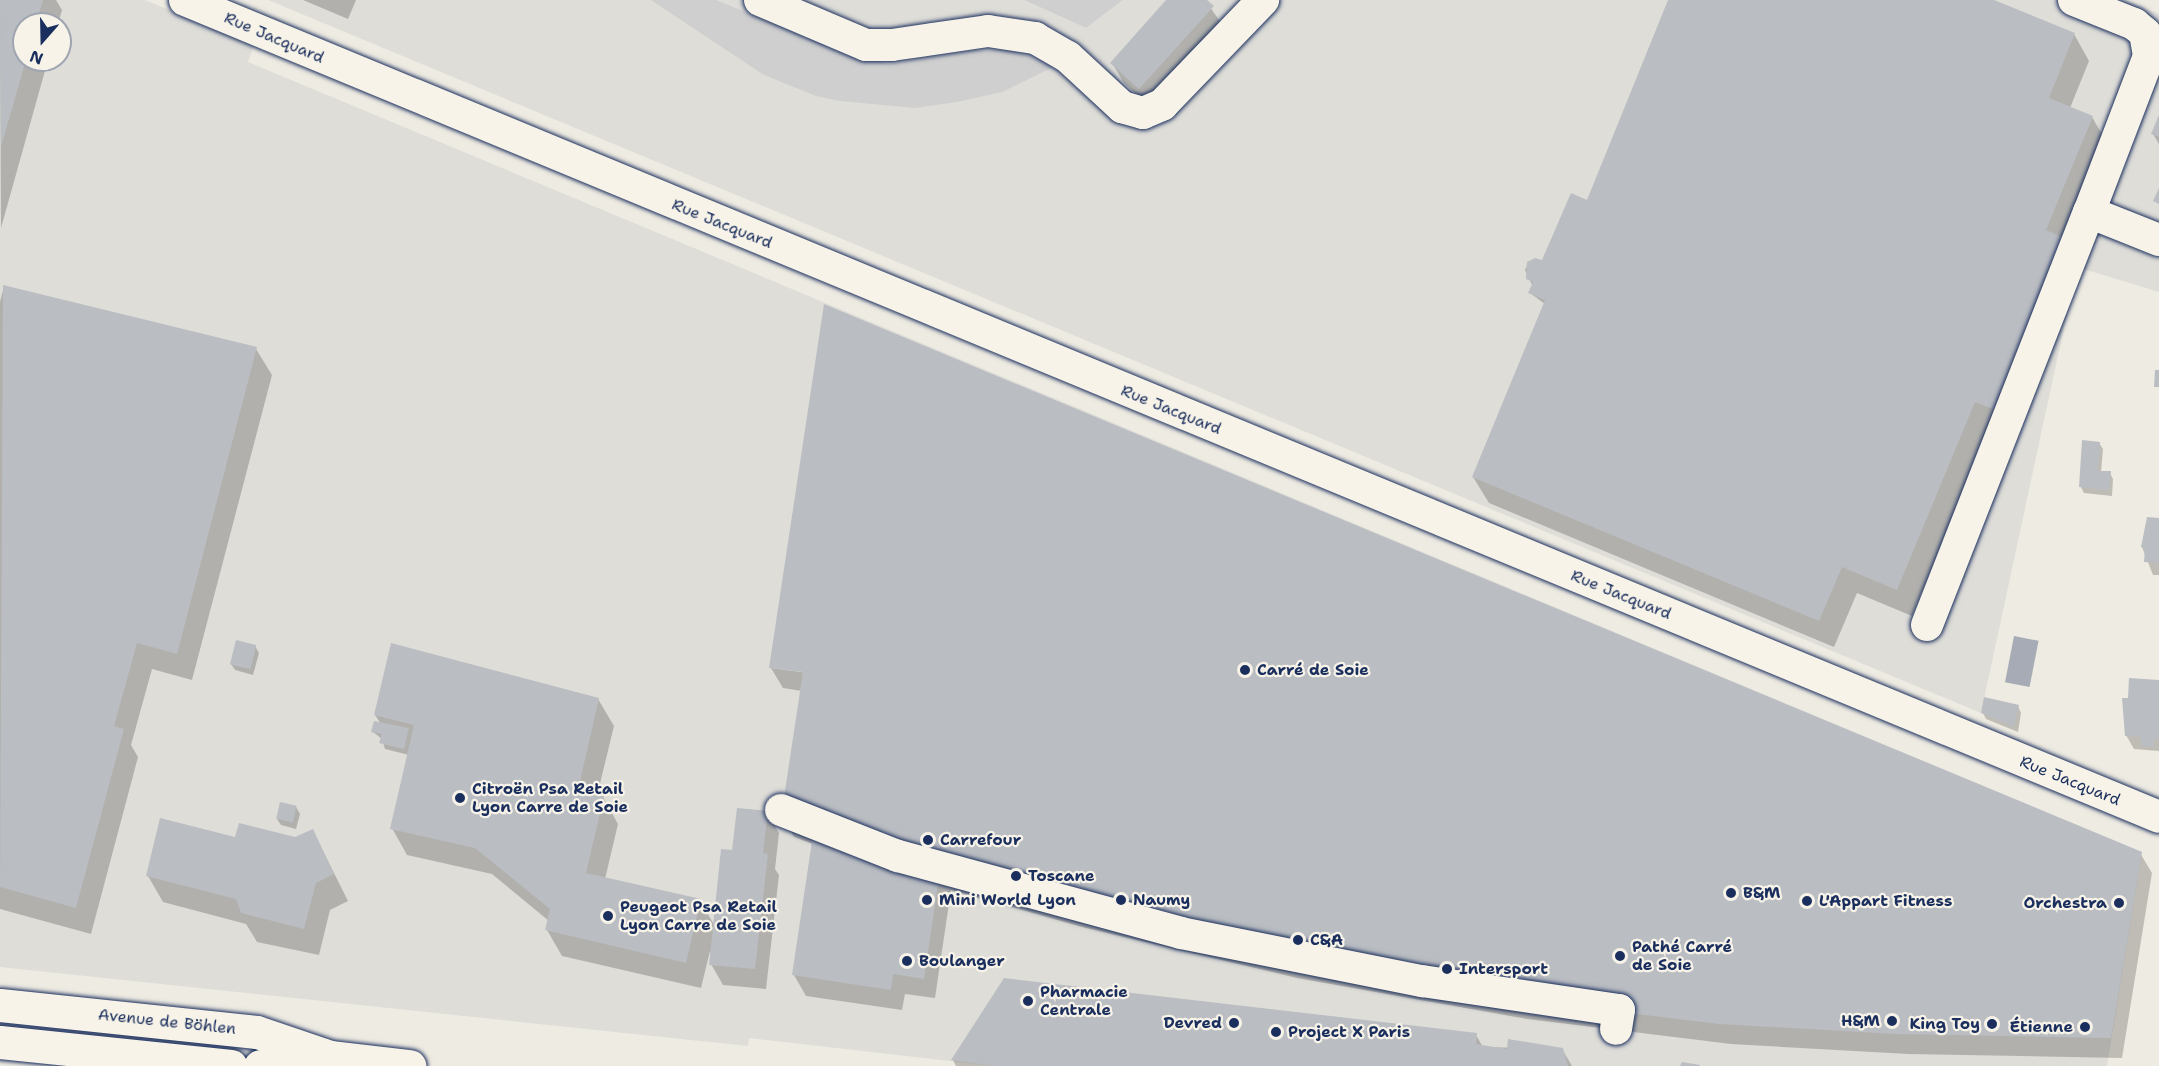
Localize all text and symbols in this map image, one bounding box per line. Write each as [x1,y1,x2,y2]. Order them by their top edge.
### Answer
street label: Rue Jacquard [221,8,327,68]
north arrow [12,12,72,72]
text: N [27,45,46,70]
street label: Rue Jacquard [669,195,775,253]
street label: Rue Jacquard [1118,381,1224,439]
street label: Rue Jacquard [1568,566,1674,624]
place label: Carré de Soie [1257,660,1369,680]
marker: Carré de Soie [1238,663,1252,677]
street label: Rue Jacquard [2017,752,2123,810]
place label: Citroën Psa Retail Lyon Carre de Soie [472,779,628,817]
marker: Citroën Psa Retail Lyon Carre de Soie [453,791,467,805]
place label: Carrefour [940,830,1021,850]
marker: Carrefour [921,833,935,847]
place label: Toscane [1028,866,1095,886]
marker: Toscane [1009,869,1023,883]
place label: B&M [1743,883,1780,903]
marker: B&M [1724,886,1738,900]
place label: Mini World Lyon [939,890,1076,910]
place label: Naumy [1133,890,1190,910]
place label: L'Appart Fitness [1819,891,1953,911]
marker: Mini World Lyon [920,893,934,907]
marker: Naumy [1114,893,1128,907]
place label: Orchestra [2024,893,2107,913]
marker: L'Appart Fitness [1800,894,1814,908]
marker: Orchestra [2112,896,2126,910]
place label: Peugeot Psa Retail Lyon Carre de Soie [620,897,777,935]
marker: Peugeot Psa Retail Lyon Carre de Soie [601,909,615,923]
place label: C&A [1310,930,1343,950]
marker: C&A [1291,933,1305,947]
place label: Pathé Carré de Soie [1632,937,1732,975]
marker: Pathé Carré de Soie [1613,949,1627,963]
place label: Boulanger [919,951,1005,971]
marker: Boulanger [900,954,914,968]
place label: Intersport [1459,959,1548,979]
marker: Intersport [1440,962,1454,976]
place label: Pharmacie Centrale [1040,982,1128,1020]
marker: Pharmacie Centrale [1021,994,1035,1008]
street label: Avenue de Böhlen [97,1005,237,1039]
place label: H&M [1841,1011,1880,1031]
place label: Devred [1163,1013,1222,1033]
marker: H&M [1885,1014,1899,1028]
place label: King Toy [1910,1014,1980,1034]
marker: Devred [1227,1016,1241,1030]
marker: King Toy [1985,1017,1999,1031]
place label: Étienne [2009,1017,2073,1037]
marker: Étienne [2078,1020,2092,1034]
place label: Project X Paris [1288,1022,1410,1042]
marker: Project X Paris [1269,1025,1283,1039]

